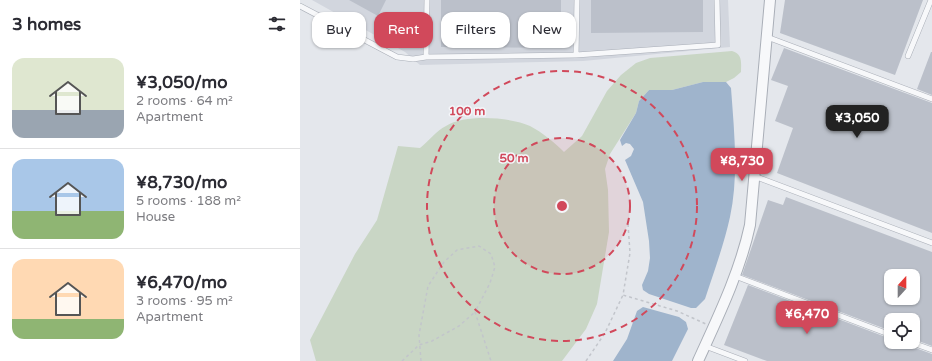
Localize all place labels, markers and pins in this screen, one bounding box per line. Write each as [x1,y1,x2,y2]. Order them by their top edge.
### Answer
pin: ¥3,050 [824,105,890,139]
pin: ¥8,730 [709,148,775,182]
centre of rings [555,199,569,213]
pin: ¥6,470 [774,301,840,335]

